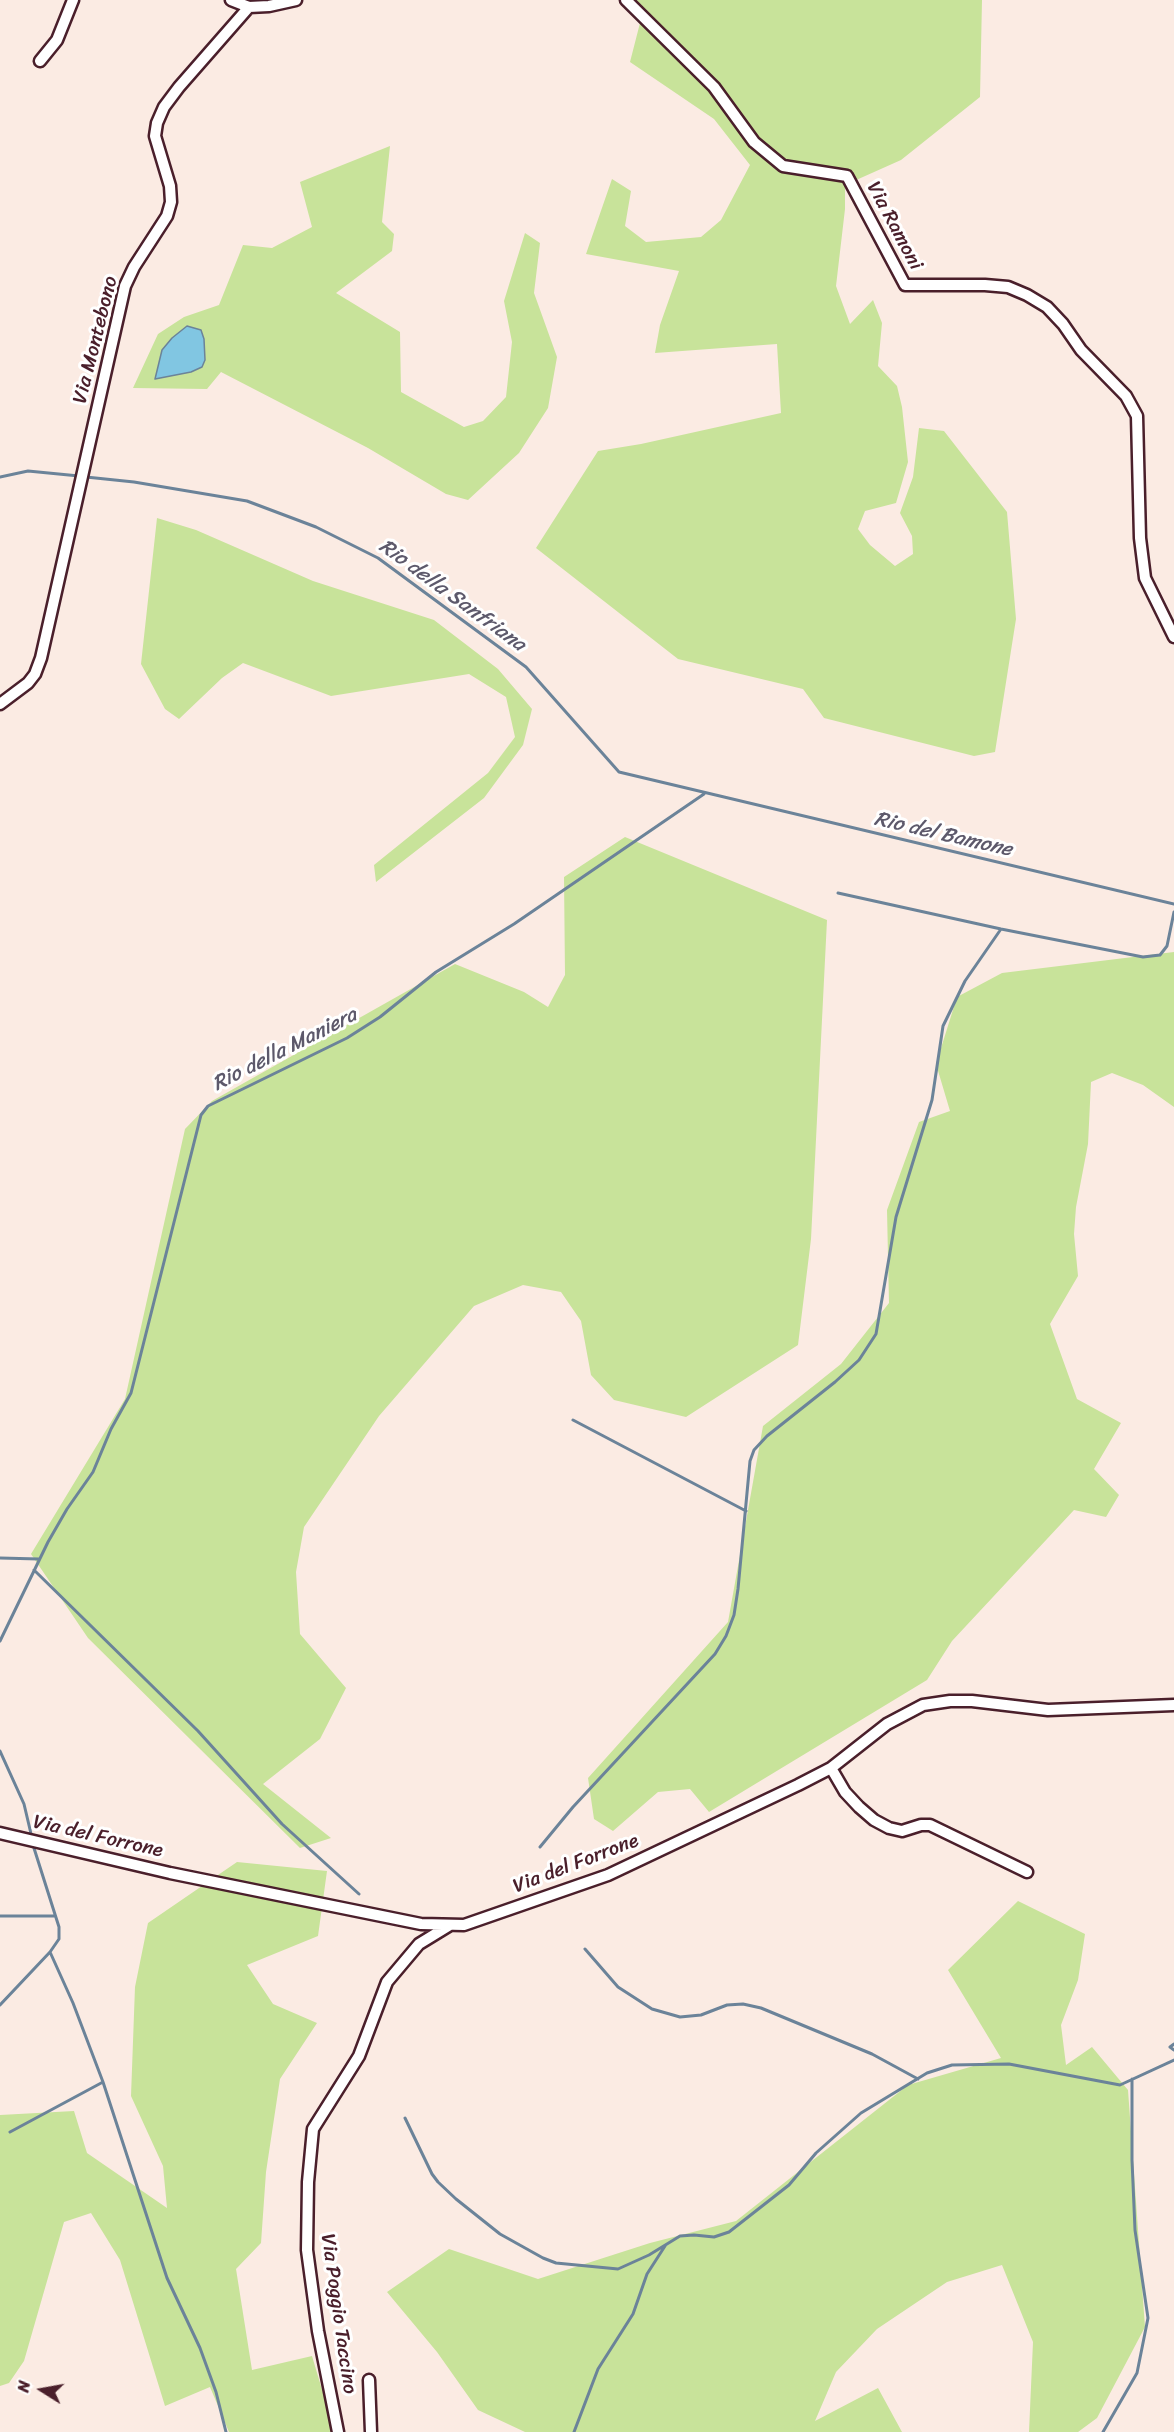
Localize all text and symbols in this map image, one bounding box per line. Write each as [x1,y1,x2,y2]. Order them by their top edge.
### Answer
street label: Via Ramoni [861,178,927,274]
street label: Via Montebono [69,274,123,406]
water label: Rio della Sanfriana [374,534,530,658]
water label: Rio del Bamone [872,807,1014,863]
water label: Rio della Maniera [209,1003,361,1097]
street label: Via del Forrone [31,1810,165,1864]
street label: Via del Forrone [510,1829,642,1899]
street label: Via Poggio Taccino [315,2232,361,2396]
north arrow [12,2360,72,2420]
text: N [9,2378,39,2395]

